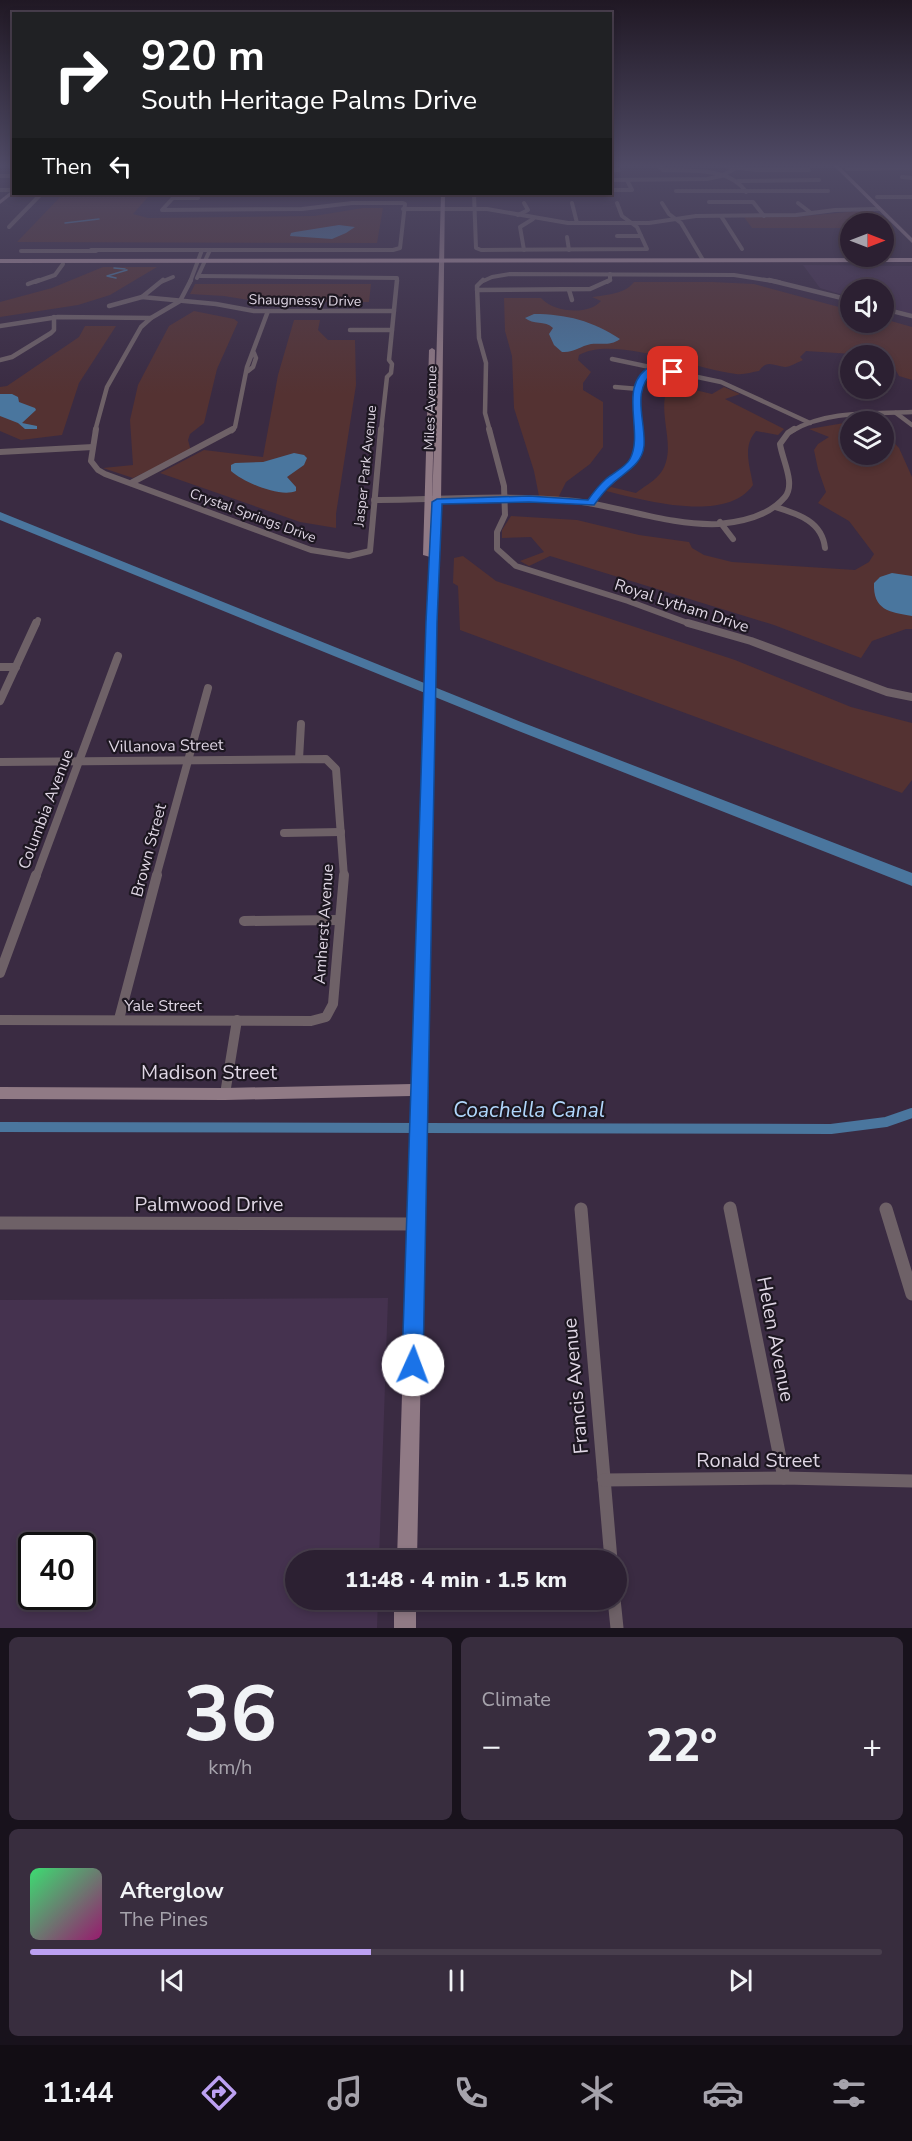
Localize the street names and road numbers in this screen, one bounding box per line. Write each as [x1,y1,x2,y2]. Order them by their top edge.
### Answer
street label: Shaugnessy Drive [248,290,362,311]
street label: Miles Avenue [420,365,441,451]
street label: Jasper Park Avenue [350,404,381,529]
street label: Crystal Springs Drive [187,484,319,547]
street label: Royal Lytham Drive [612,574,752,638]
street label: Villanova Street [107,734,224,758]
street label: Columbia Avenue [13,746,79,872]
street label: Brown Street [126,801,172,899]
street label: Amherst Avenue [309,863,339,985]
street label: Yale Street [123,995,202,1017]
street label: Madison Street [141,1059,278,1086]
street label: Palmwood Drive [135,1191,283,1218]
street label: Helen Avenue [750,1274,801,1404]
street label: Francis Avenue [556,1317,595,1455]
street label: Ronald Street [696,1447,821,1474]

